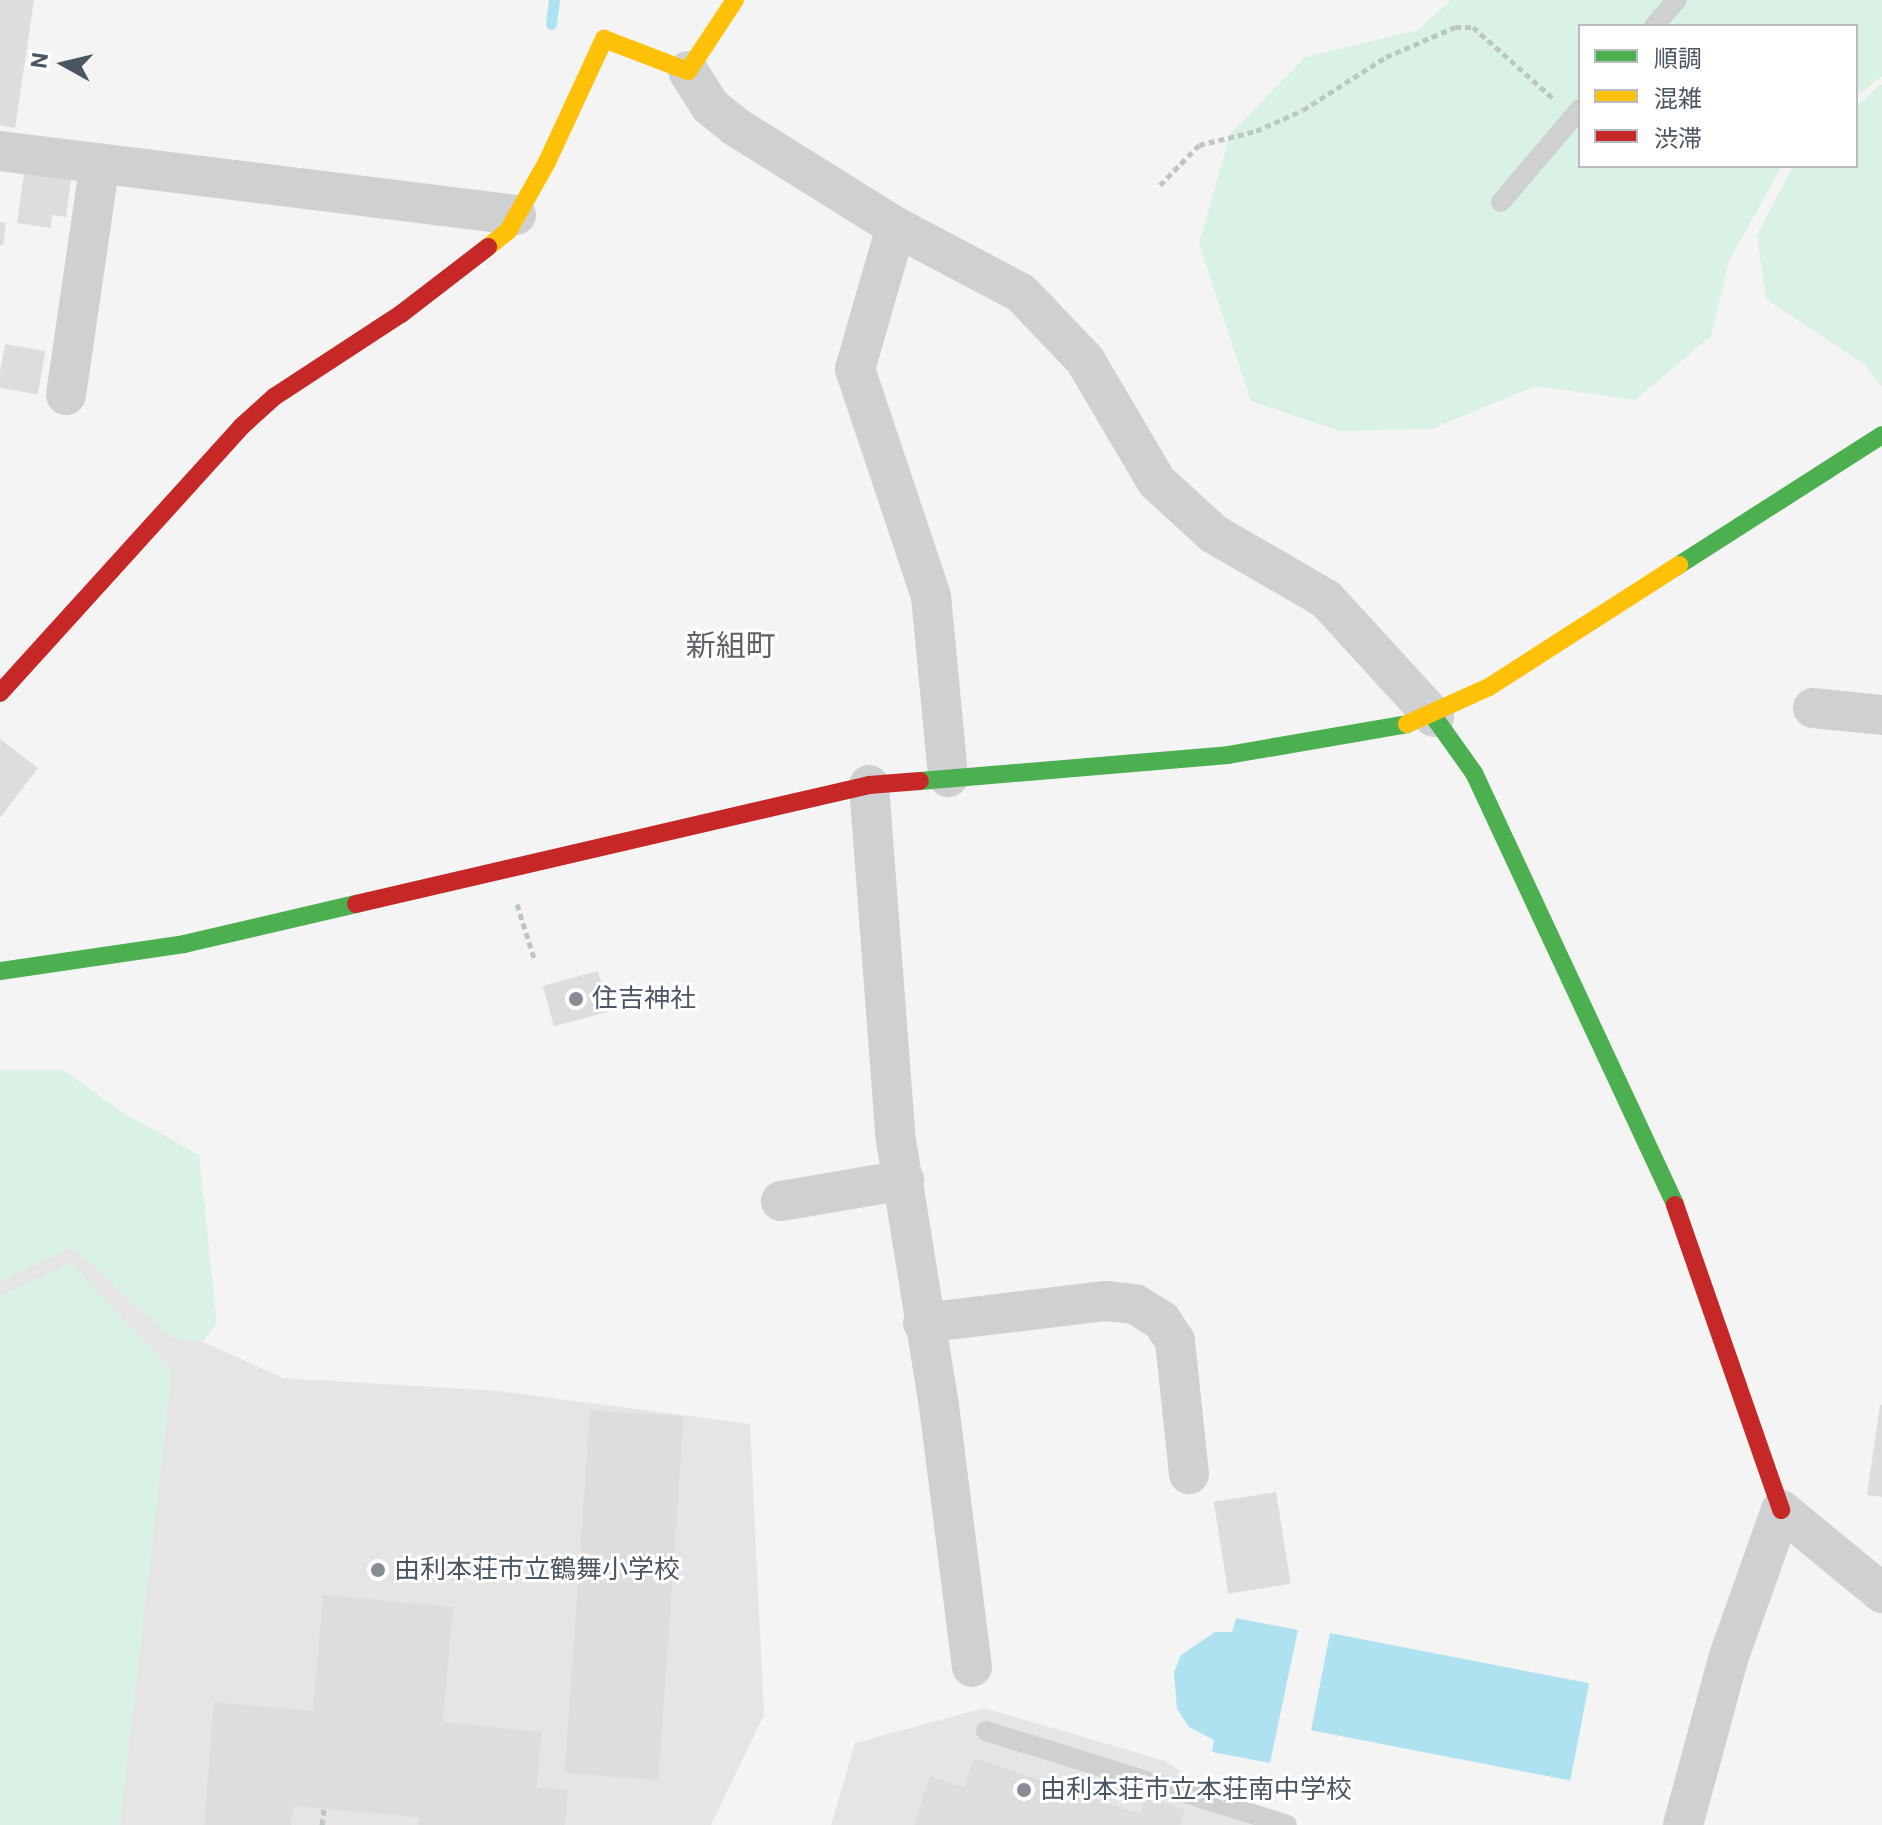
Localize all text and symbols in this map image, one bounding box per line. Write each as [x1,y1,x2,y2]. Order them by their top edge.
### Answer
north arrow [24,24,104,104]
legend [1578,24,1858,168]
text: 順調 [1654,45,1702,73]
text: N [26,51,53,70]
text: 混雑 [1654,85,1702,113]
text: 渋滞 [1654,125,1702,153]
district label: 新組町 [686,628,776,664]
place label: 住吉神社 [592,983,696,1015]
marker: 住吉神社 [567,990,585,1008]
place label: 由利本荘市立鶴舞小学校 [394,1554,680,1586]
marker: 由利本荘市立鶴舞小学校 [369,1561,387,1579]
place label: 由利本荘市立本荘南中学校 [1040,1774,1352,1806]
marker: 由利本荘市立本荘南中学校 [1015,1781,1033,1799]

